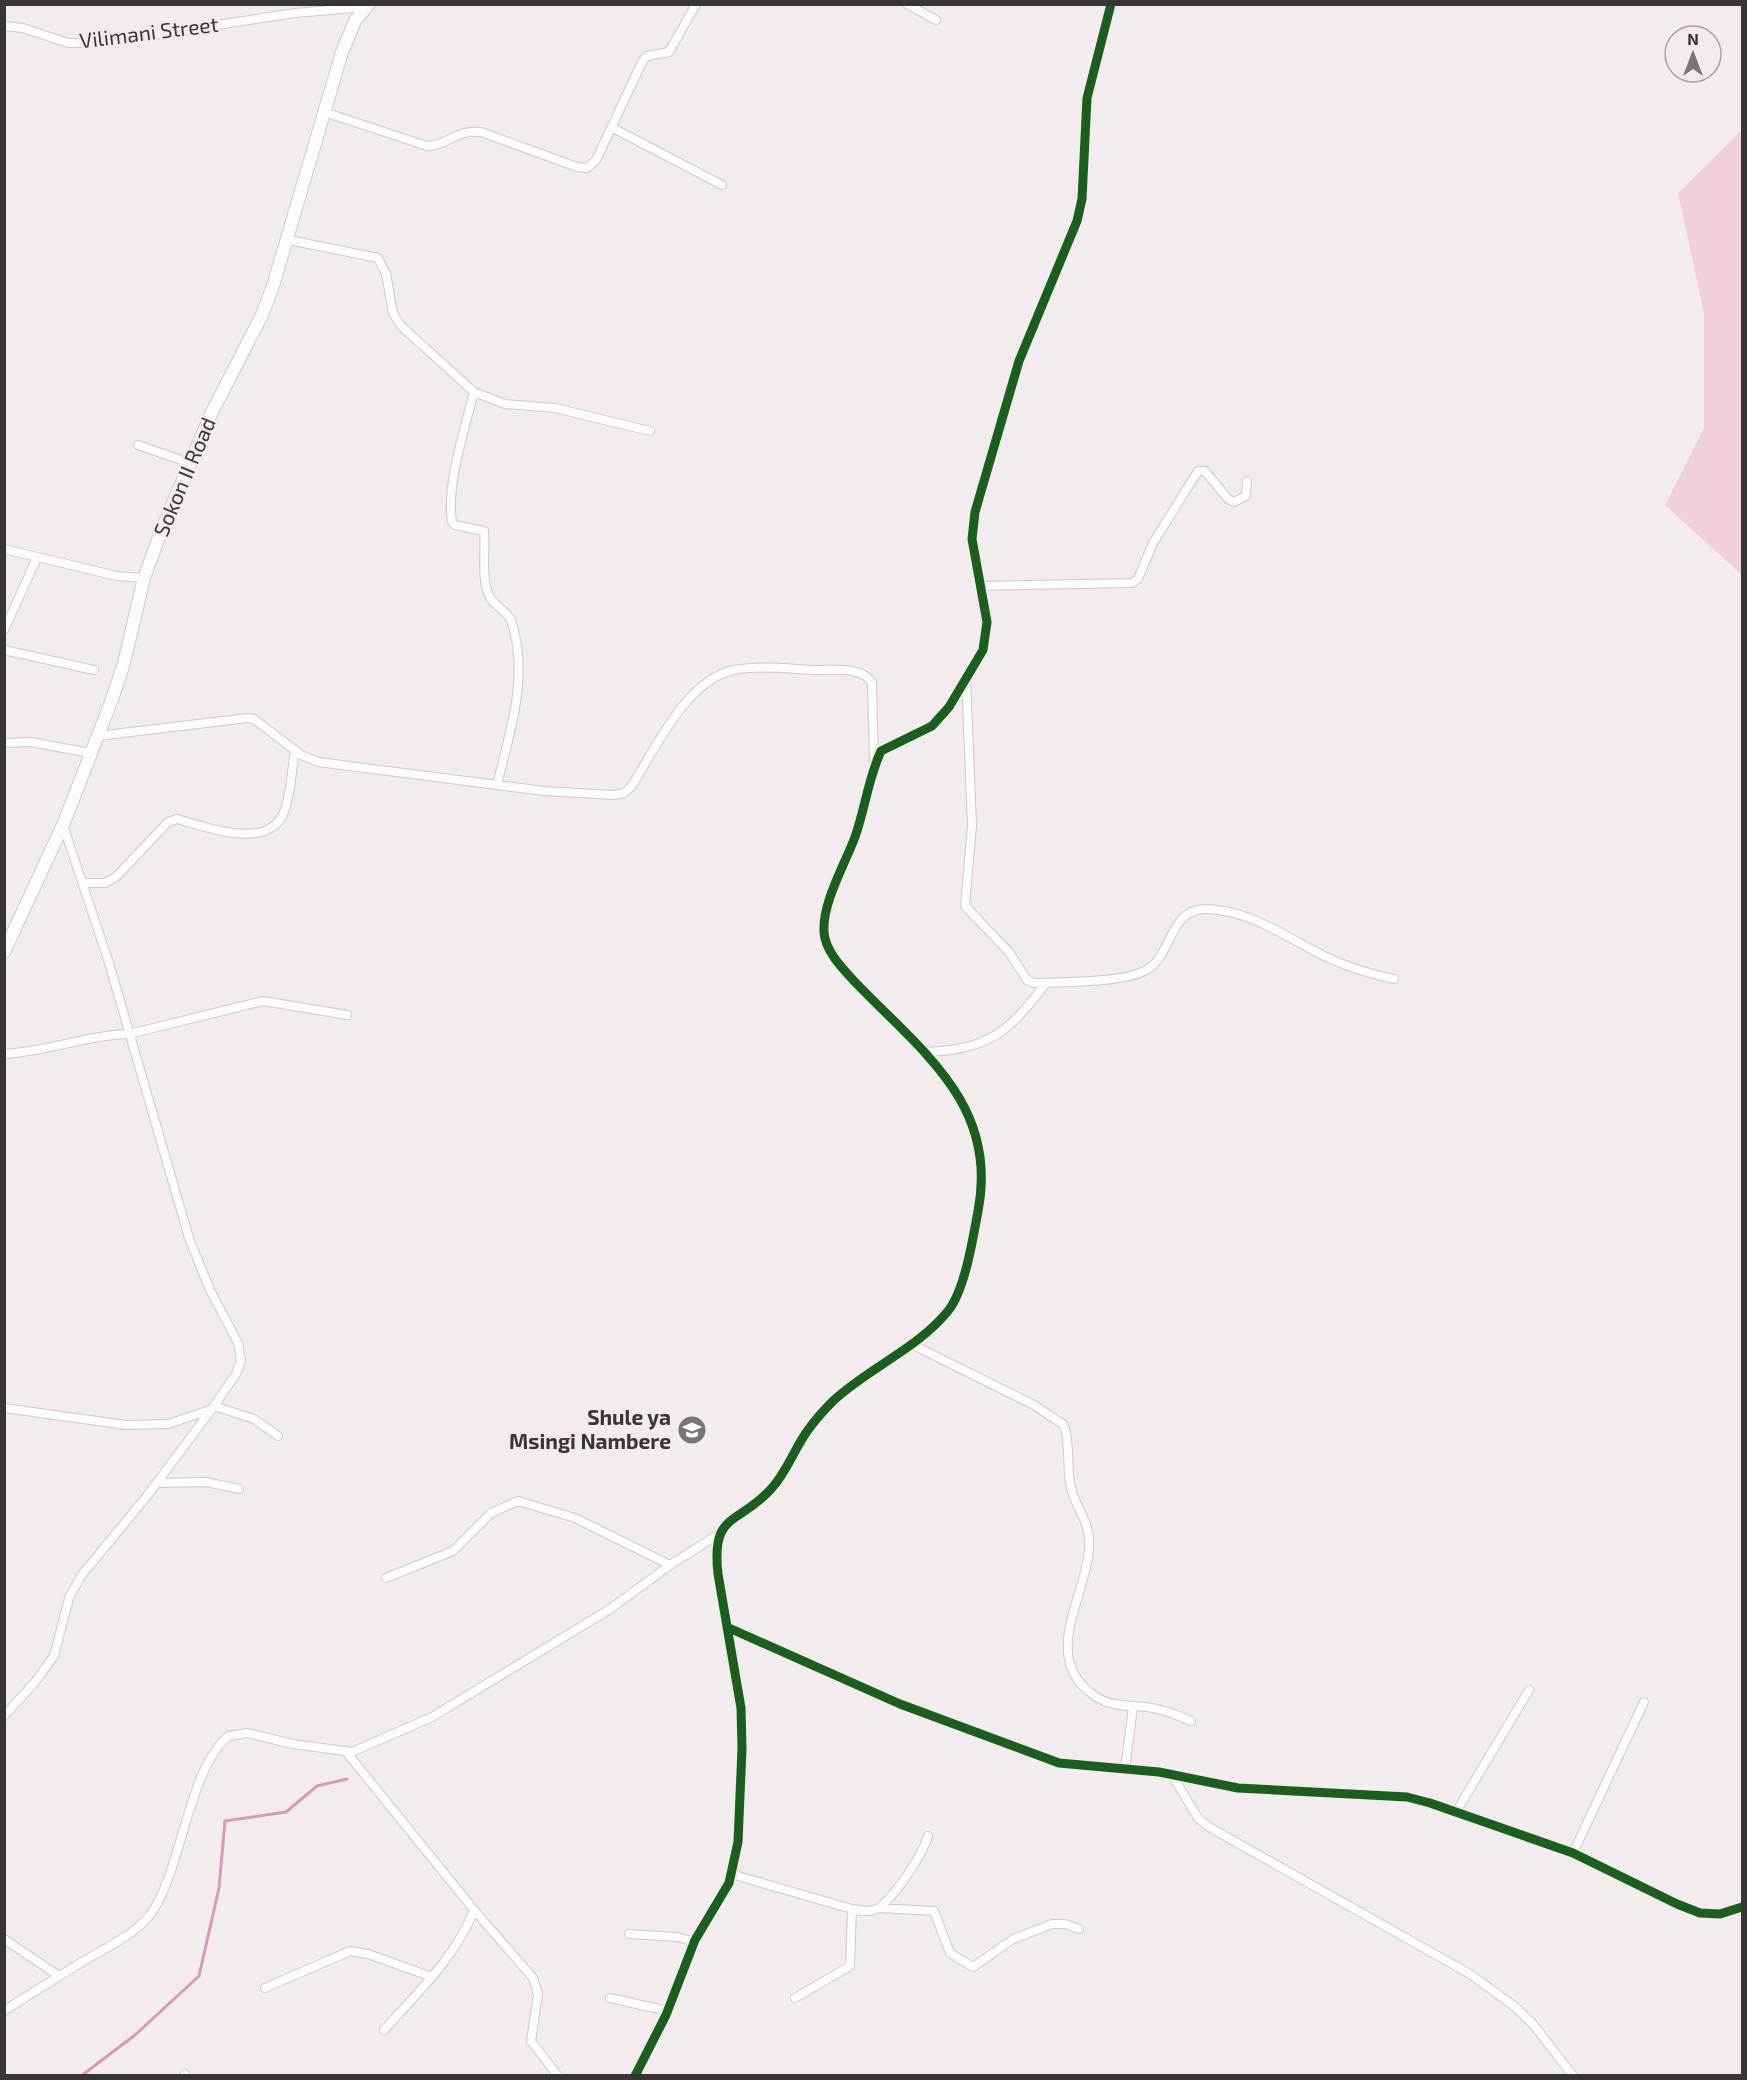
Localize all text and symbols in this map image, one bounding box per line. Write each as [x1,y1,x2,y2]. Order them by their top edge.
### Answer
street label: Vilimani Street [78,11,220,52]
north arrow [1663,24,1723,84]
text: N [1687,29,1699,48]
street label: Sokon II Road [147,413,220,540]
place label: Shule ya Msingi Nambere [509,1404,671,1453]
school or university icon: Shule ya Msingi Nambere [676,1414,708,1446]

